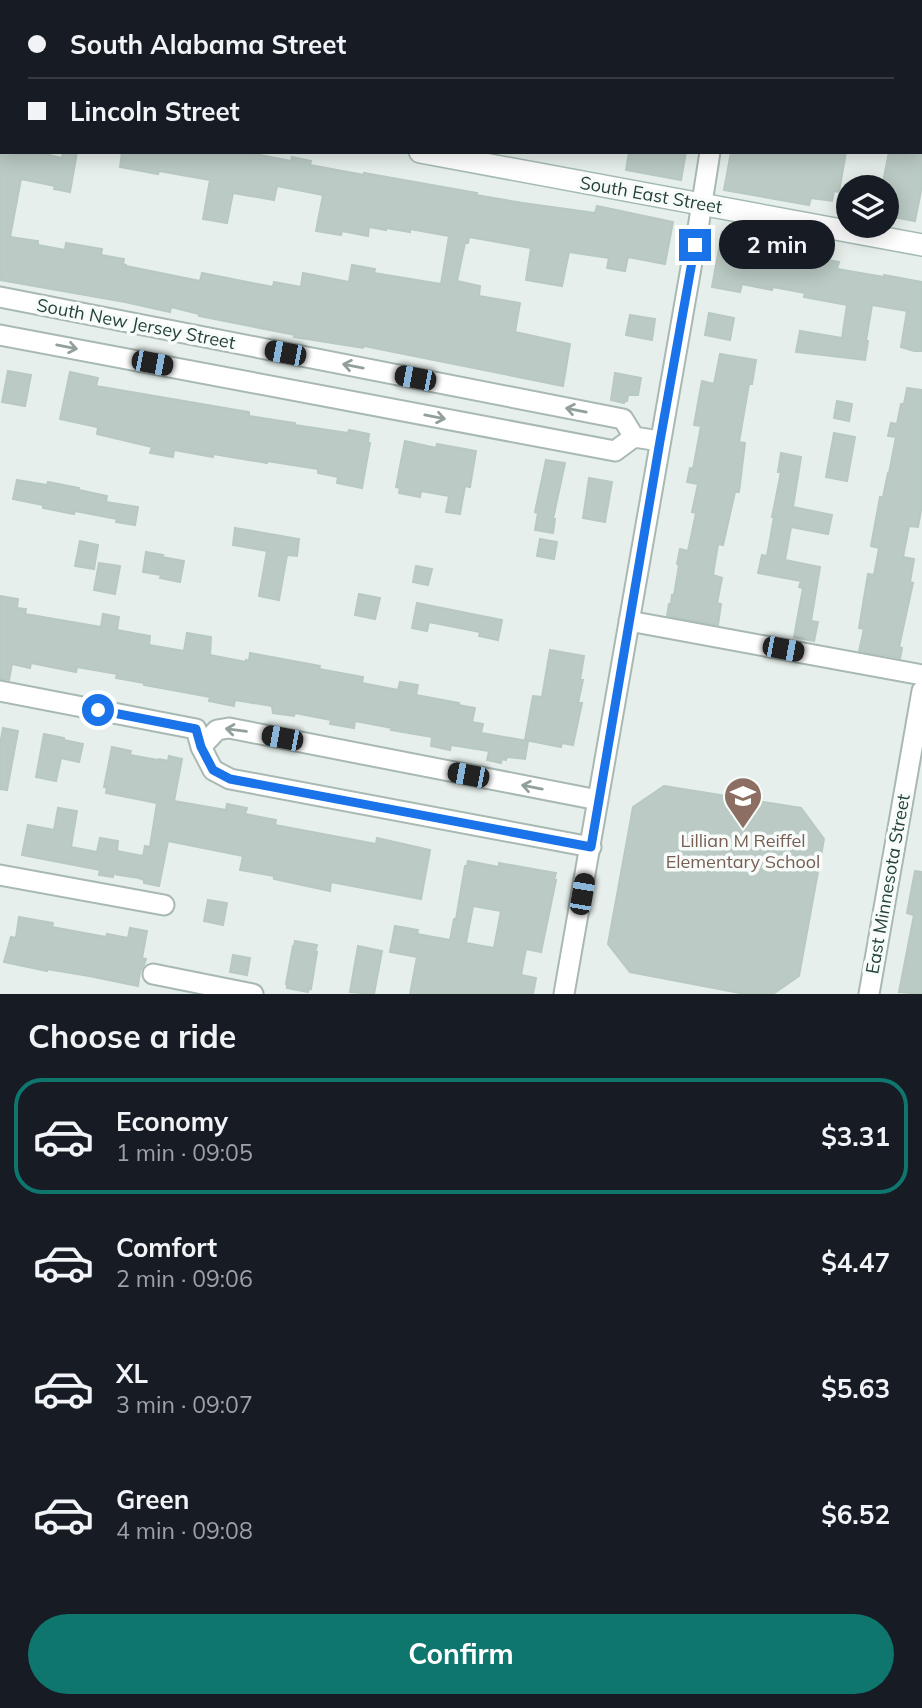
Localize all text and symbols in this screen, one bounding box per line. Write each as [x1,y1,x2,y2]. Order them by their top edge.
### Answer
text: South Alabama Street [70,28,346,61]
text: Lincoln Street [70,95,240,128]
street label: South East Street [578,171,724,218]
map controls [836,175,899,238]
button: layers [836,175,899,238]
callout: 2 min [720,220,835,270]
route end [679,229,711,261]
text: 2 min [747,230,807,259]
street label: South New Jersey Street [35,293,237,354]
car [263,339,308,367]
one-way arrow [55,341,78,355]
car [130,349,175,377]
one-way arrow [342,359,365,372]
car [393,364,438,392]
one-way arrow [565,402,588,416]
one-way arrow [423,411,446,424]
car [761,635,806,663]
route start [82,694,114,726]
one-way arrow [225,723,248,736]
car [260,724,305,752]
car [446,761,491,789]
school or university icon: Lillian M Reiffel Elementary School [722,775,764,830]
one-way arrow [521,780,544,794]
street label: East Minnesota Street [860,792,915,976]
place label: Lillian M Reiffel Elementary School [666,829,820,873]
car [569,871,596,917]
text: Choose a ride [28,1016,236,1056]
icon: car [32,1105,95,1168]
text: Economy [116,1105,228,1138]
text: $3.31 [821,1120,890,1153]
text: 1 min · 09:05 [116,1138,253,1167]
icon: car [32,1231,95,1294]
text: Comfort [116,1231,217,1264]
text: $4.47 [821,1246,890,1279]
text: 2 min · 09:06 [116,1264,253,1293]
icon: car [32,1357,95,1420]
text: XL [116,1357,148,1390]
text: $5.63 [821,1372,890,1405]
text: 3 min · 09:07 [116,1390,253,1419]
icon: car [32,1483,95,1546]
text: Green [116,1483,189,1516]
text: $6.52 [821,1498,890,1531]
text: 4 min · 09:08 [116,1516,253,1545]
button: Confirm [28,1614,894,1694]

